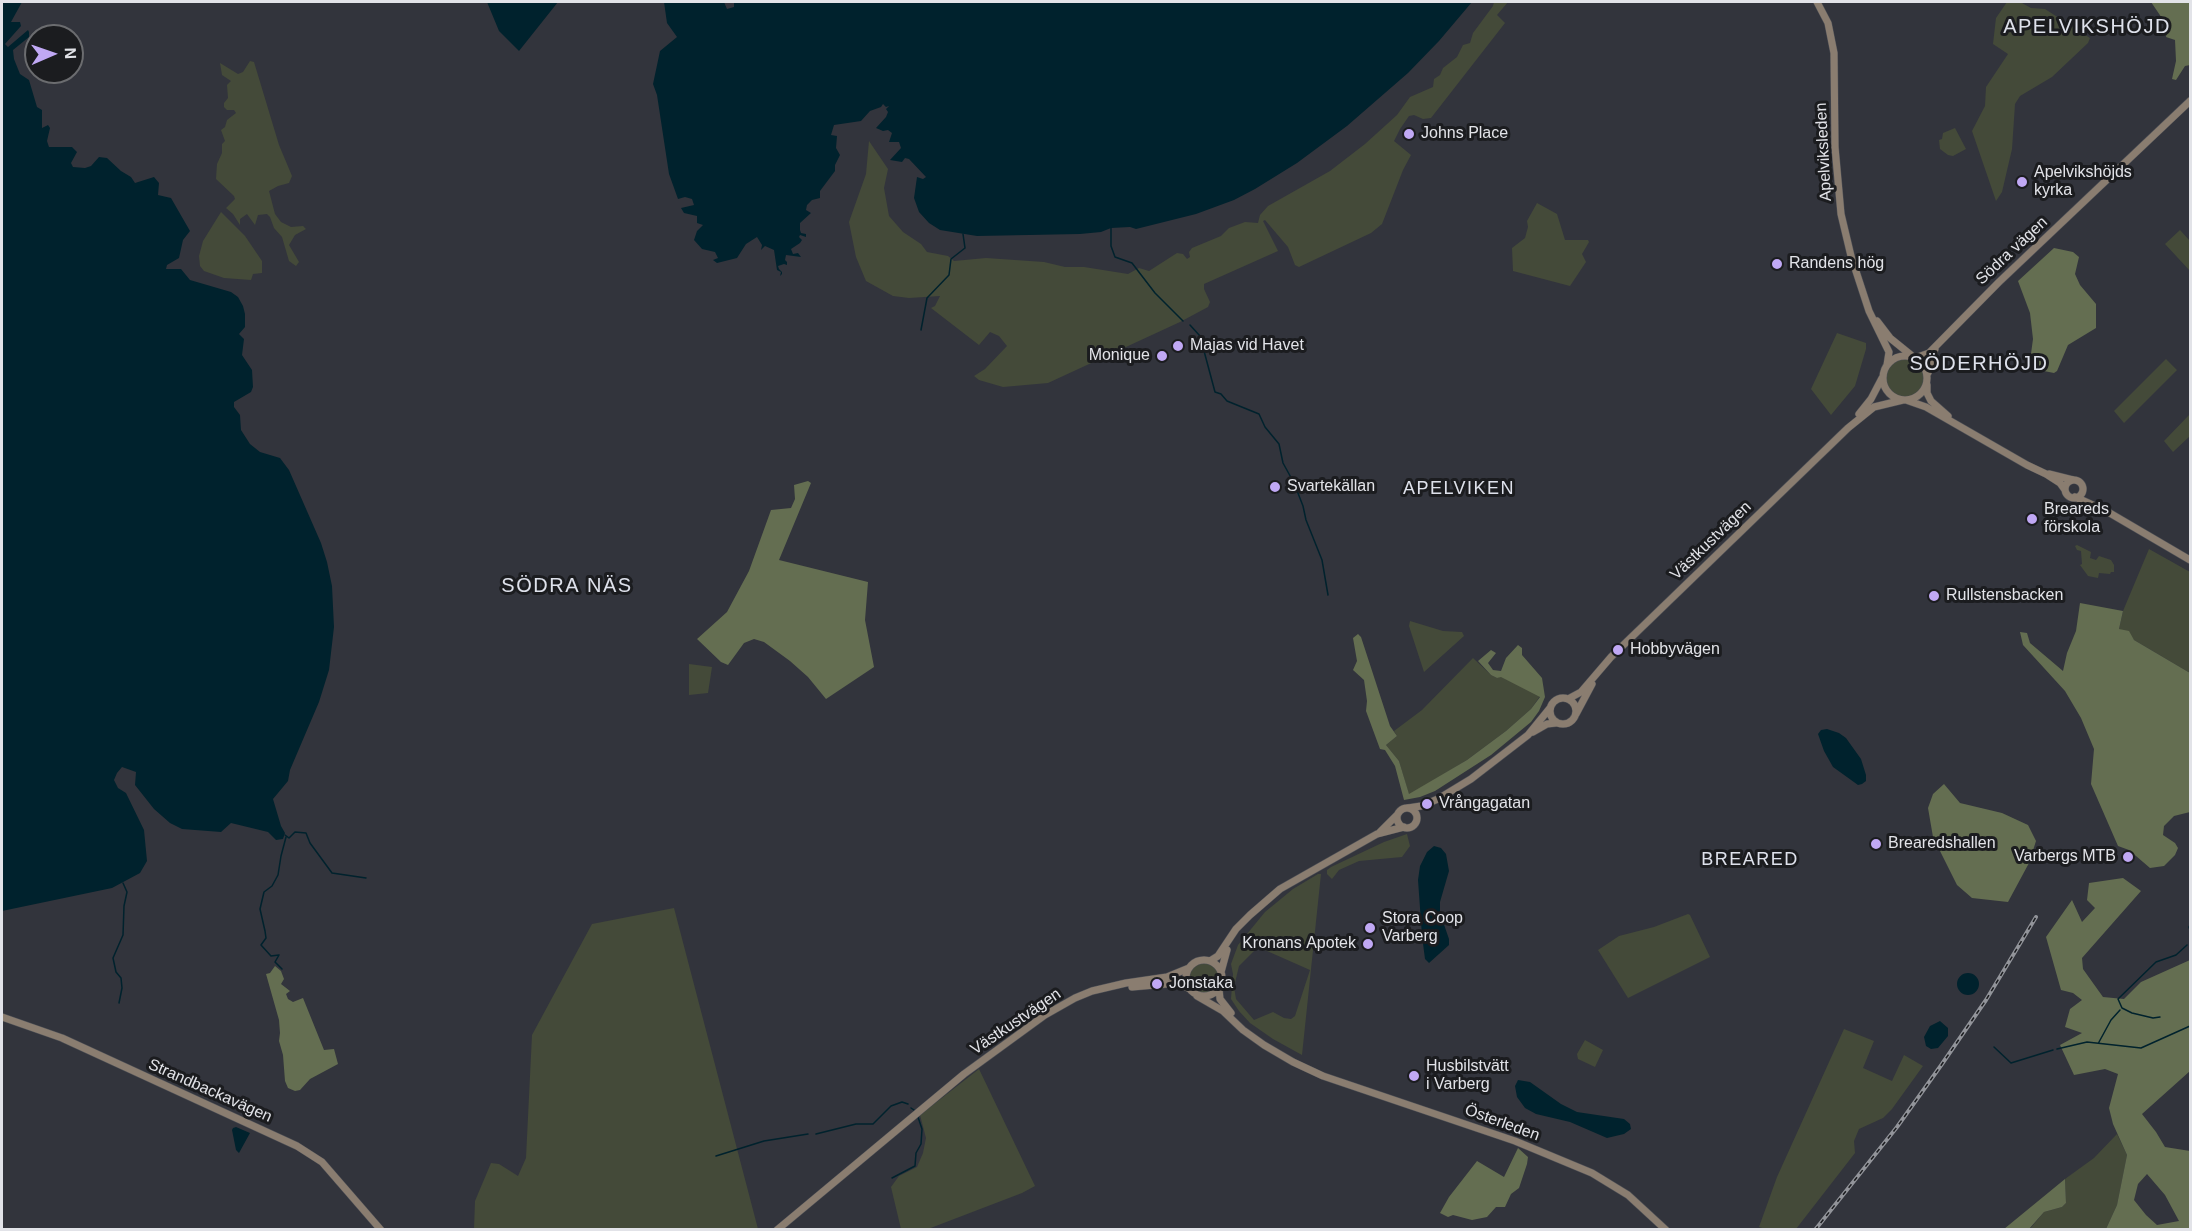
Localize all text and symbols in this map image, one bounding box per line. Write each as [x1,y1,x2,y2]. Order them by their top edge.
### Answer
district label: APELVIKSHÖJD [2003,15,2171,39]
north arrow [24,24,84,84]
text: N [62,47,79,59]
street label: Apelviksleden [1812,102,1836,202]
place label: Johns Place [1421,124,1508,144]
marker: Johns Place [1402,127,1416,141]
place label: Apelvikshöjds kyrka [2034,163,2132,201]
marker: Apelvikshöjds kyrka [2015,175,2029,189]
street label: Södra vägen [1972,213,2052,289]
place label: Randens hög [1789,254,1884,274]
marker: Randens hög [1770,257,1784,271]
place label: Majas vid Havet [1190,336,1304,356]
marker: Majas vid Havet [1171,339,1185,353]
place label: Monique [1089,346,1150,366]
marker: Monique [1155,349,1169,363]
district label: SÖDERHÖJD [1909,352,2049,376]
place label: Svartekällan [1287,477,1375,497]
district label: APELVIKEN [1403,478,1515,500]
marker: Svartekällan [1268,480,1282,494]
street label: Västkustvägen [1667,498,1755,584]
place label: Breareds förskola [2044,500,2109,538]
marker: Breareds förskola [2025,512,2039,526]
district label: SÖDRA NÄS [501,574,633,598]
place label: Rullstensbacken [1946,586,2063,606]
marker: Rullstensbacken [1927,589,1941,603]
place label: Hobbyvägen [1630,640,1720,660]
marker: Hobbyvägen [1611,643,1625,657]
place label: Vrångagatan [1439,794,1530,814]
marker: Vrångagatan [1420,797,1434,811]
place label: Brearedshallen [1888,834,1996,854]
marker: Brearedshallen [1869,837,1883,851]
place label: Varbergs MTB [2014,847,2116,867]
district label: BREARED [1701,849,1799,871]
marker: Varbergs MTB [2121,850,2135,864]
place label: Stora Coop Varberg [1382,909,1463,947]
marker: Stora Coop Varberg [1363,921,1377,935]
place label: Kronans Apotek [1242,934,1356,954]
marker: Kronans Apotek [1361,937,1375,951]
place label: Jonstaka [1169,974,1233,994]
marker: Jonstaka [1150,977,1164,991]
street label: Västkustvägen [967,985,1065,1059]
street label: Strandbackavägen [145,1055,275,1127]
place label: Husbilstvätt i Varberg [1426,1057,1509,1095]
marker: Husbilstvätt i Varberg [1407,1069,1421,1083]
street label: Österleden [1462,1101,1542,1145]

